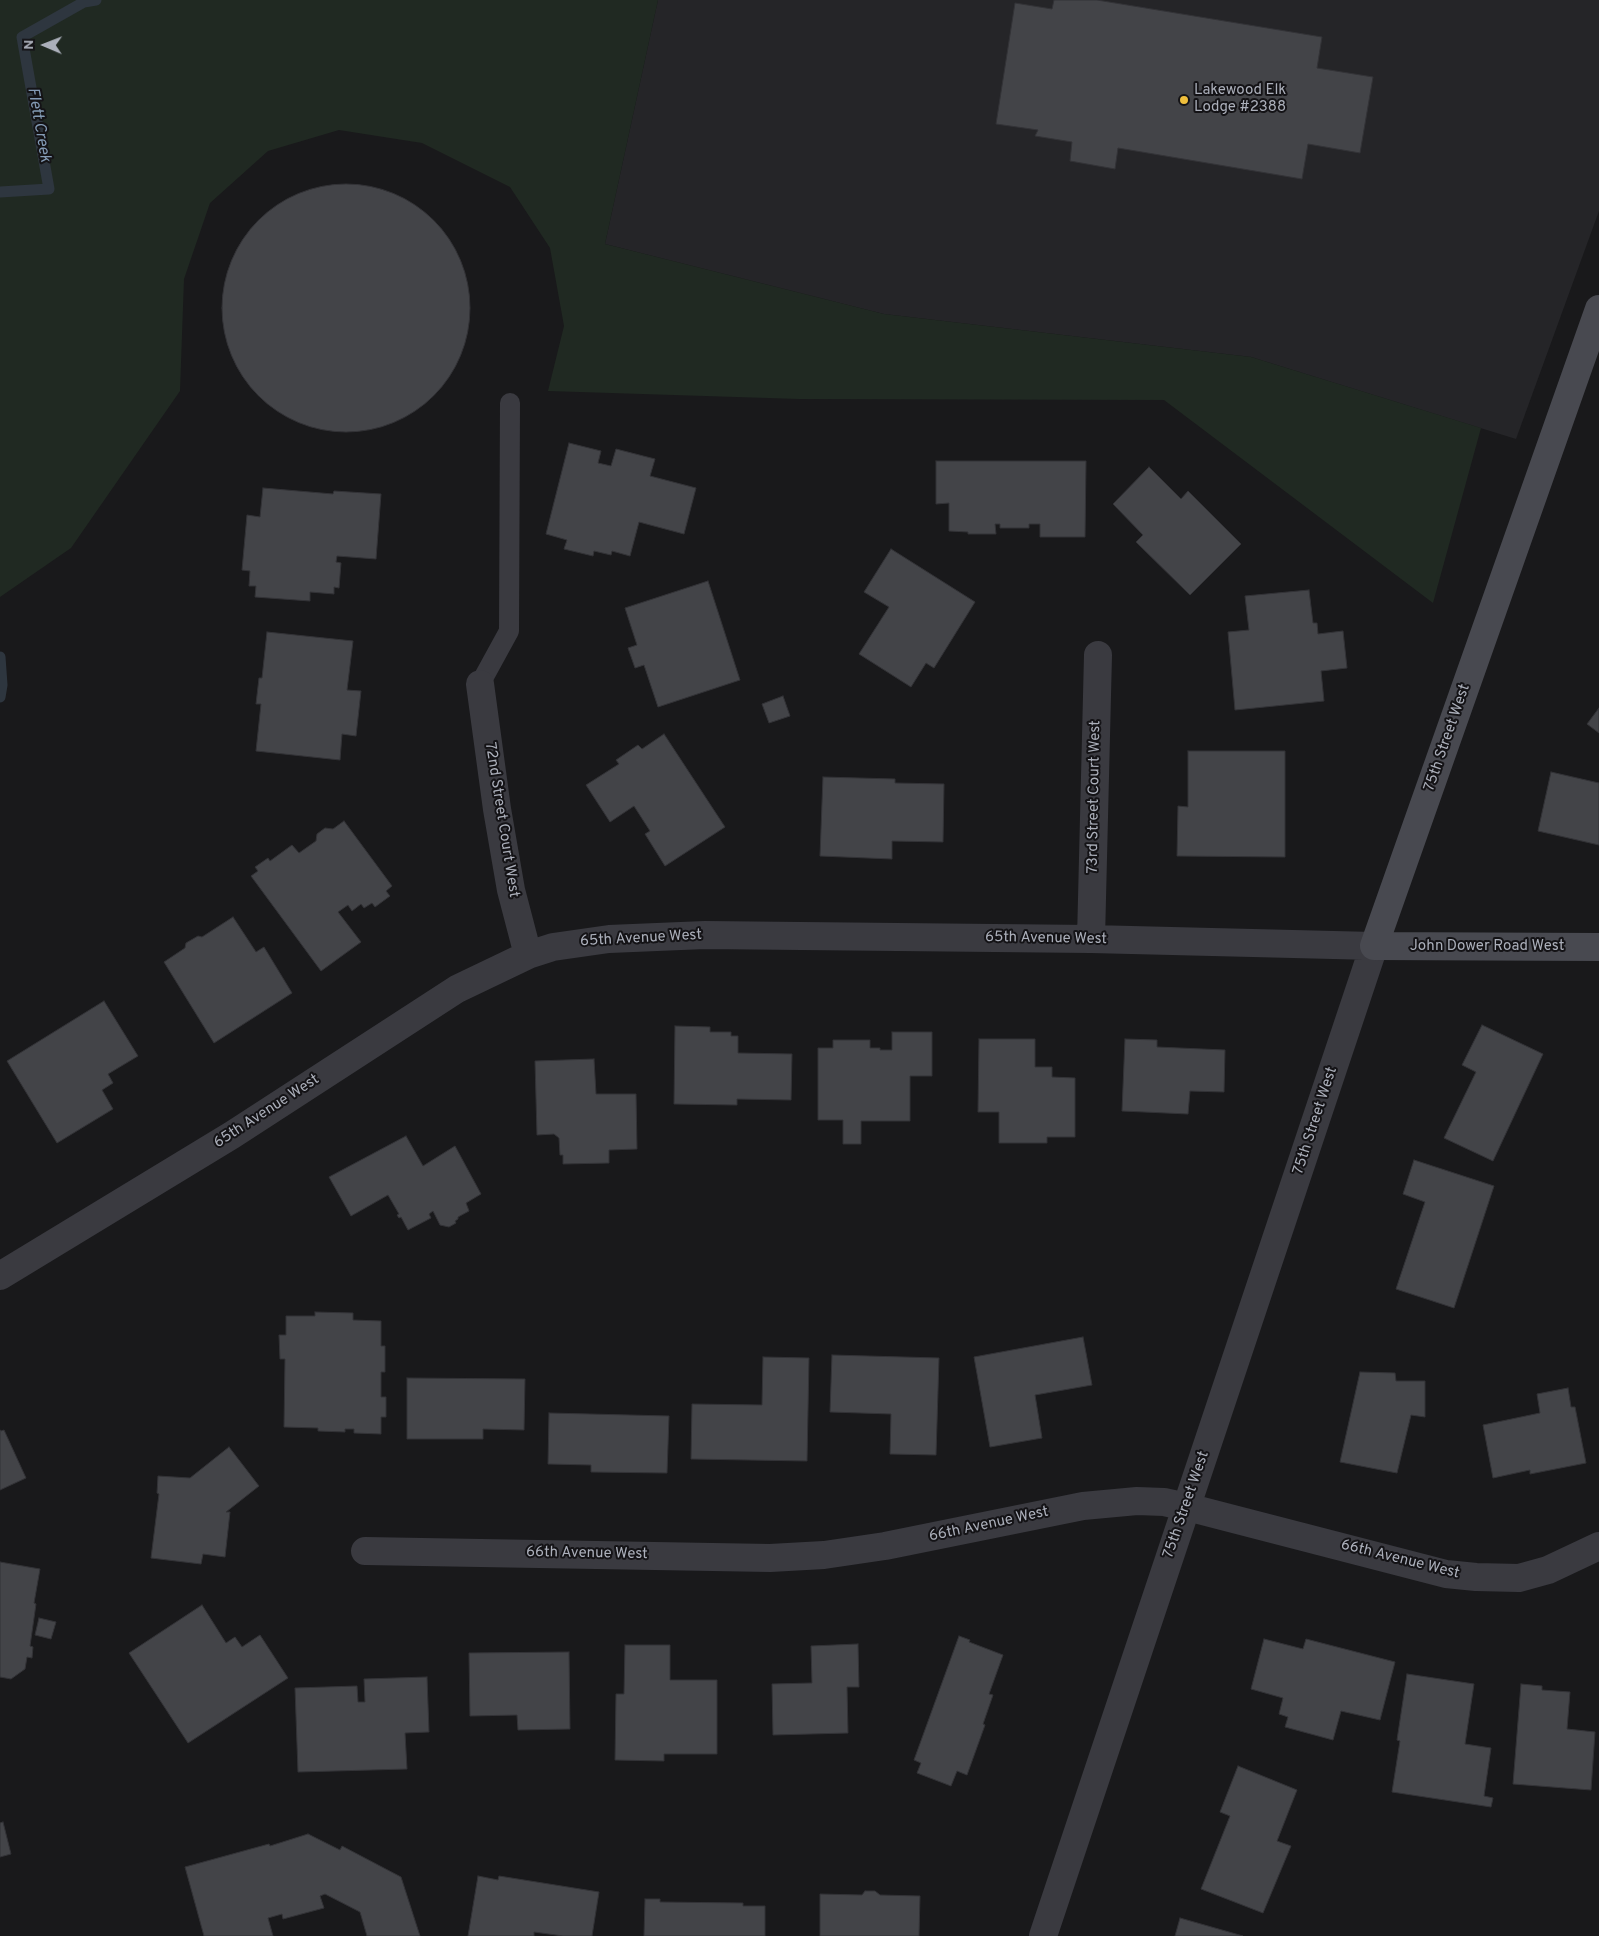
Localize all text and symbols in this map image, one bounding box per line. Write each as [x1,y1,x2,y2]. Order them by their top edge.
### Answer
north arrow [20,20,70,70]
text: N [21,40,38,50]
place label: Lakewood Elk Lodge #2388 [1194,82,1286,117]
water label: Flett Creek [22,86,54,164]
marker: Lakewood Elk Lodge #2388 [1178,94,1190,106]
street label: 75th Street West [1421,682,1475,794]
street label: 73rd Street Court West [1085,720,1105,874]
street label: 72nd Street Court West [480,741,522,899]
street label: 65th Avenue West [580,927,702,951]
street label: 65th Avenue West [985,929,1107,949]
street label: John Dower Road West [1410,938,1564,956]
street label: 75th Street West [1290,1065,1342,1177]
street label: 65th Avenue West [211,1071,323,1153]
street label: 75th Street West [1160,1449,1214,1561]
street label: 66th Avenue West [928,1504,1050,1546]
street label: 66th Avenue West [1339,1537,1461,1583]
street label: 66th Avenue West [526,1544,648,1564]

